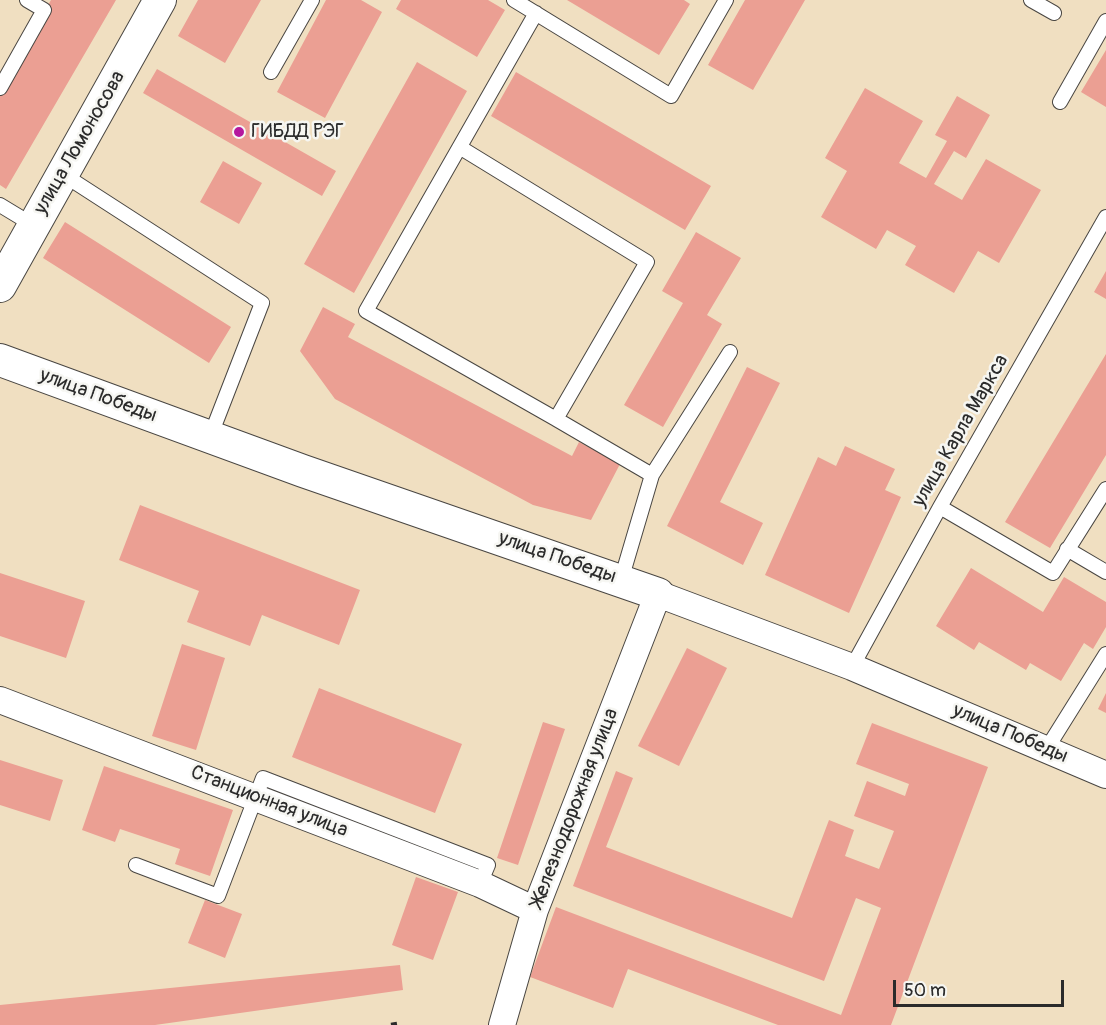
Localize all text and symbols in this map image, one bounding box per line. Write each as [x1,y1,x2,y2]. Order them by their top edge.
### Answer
street label: улица Ломоносова [29,67,131,219]
place label: ГИБДД РЭГ [251,120,344,144]
marker: ГИБДД РЭГ [232,125,246,139]
street label: улица Карла Маркса [908,351,1014,511]
street label: улица Победы [36,364,160,428]
street label: улица Победы [495,527,619,589]
street label: улица Победы [949,699,1071,769]
street label: Железнодорожная улица [526,705,624,911]
street label: Станционная улица [187,761,351,843]
scale bar [896,968,1067,1006]
text: 50 m [904,979,946,1002]

